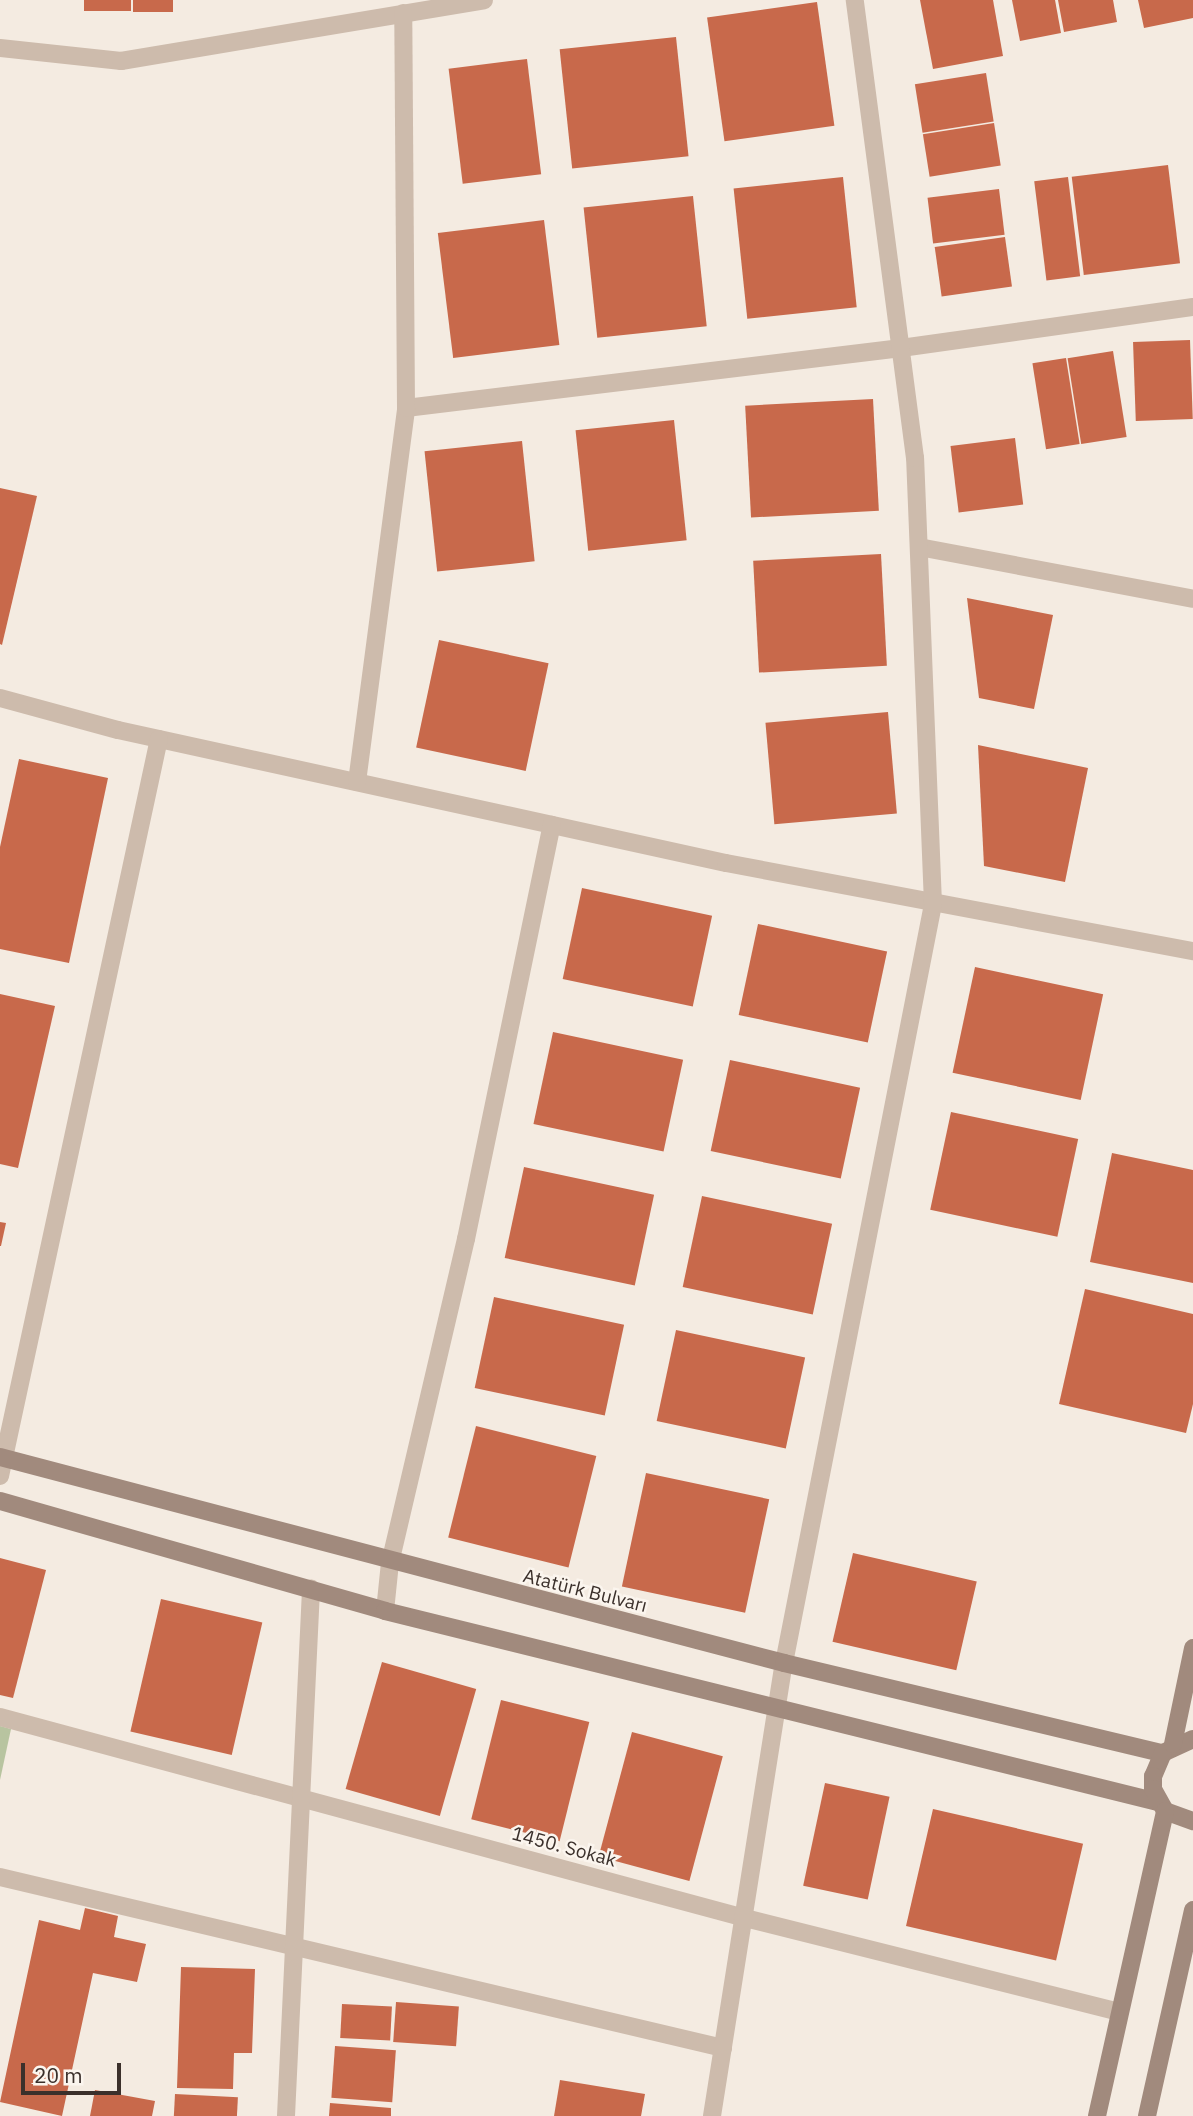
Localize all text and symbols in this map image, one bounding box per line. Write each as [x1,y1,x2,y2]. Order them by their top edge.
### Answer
street label: Atatürk Bulvarı [521,1565,649,1617]
street label: 1450. Sokak [509,1822,619,1872]
scale bar [24,2050,124,2094]
text: 20 m [34,2061,83,2089]

